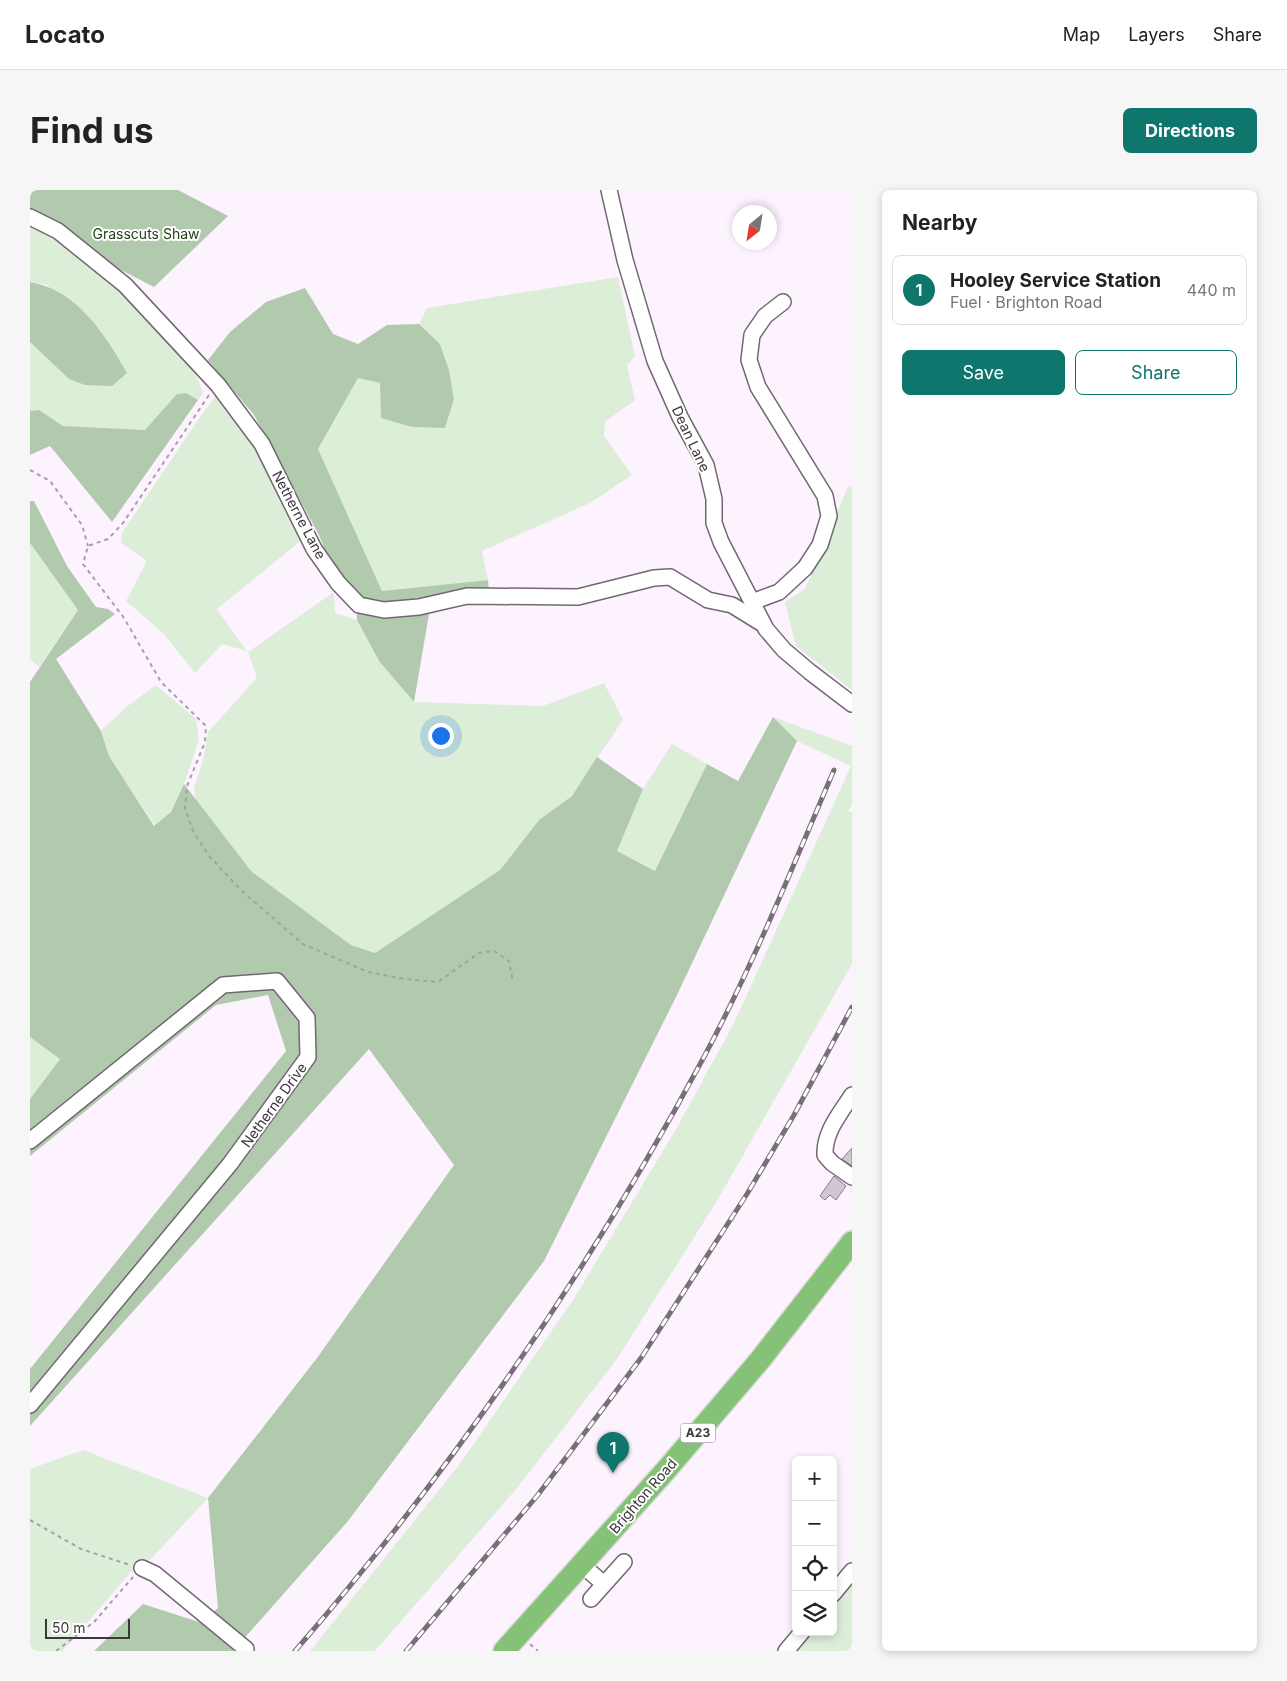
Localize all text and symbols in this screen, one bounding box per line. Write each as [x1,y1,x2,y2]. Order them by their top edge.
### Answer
text: Locato [25,20,105,49]
text: Map [1063,24,1100,45]
text: Layers [1128,24,1185,45]
text: Share [1213,24,1262,45]
button: Directions [1123,108,1257,153]
text: Find us [30,109,154,151]
north arrow [732,205,777,250]
text: Nearby [902,210,977,235]
park label: Grasscuts Shaw [93,225,199,242]
text: Hooley Service Station [950,269,1161,292]
text: 1 [916,280,922,300]
text: 440 m [1187,280,1236,300]
text: Fuel · Brighton Road [950,292,1102,312]
button: Save [902,350,1065,395]
button: Share [1075,350,1237,395]
street label: Dean Lane [669,403,714,474]
street label: Netherne Lane [269,468,330,562]
your location [428,723,454,749]
street label: Netherne Drive [237,1059,310,1150]
road number: A23 [680,1424,716,1442]
pin: 1 [597,1432,629,1473]
street label: Brighton Road [605,1455,680,1537]
map controls [792,1456,837,1636]
button: + [792,1456,837,1501]
button: − [792,1501,837,1546]
button: locate [792,1546,837,1591]
button: layers [792,1591,837,1636]
scale bar [45,1616,130,1639]
text: 50 m [52,1619,86,1636]

